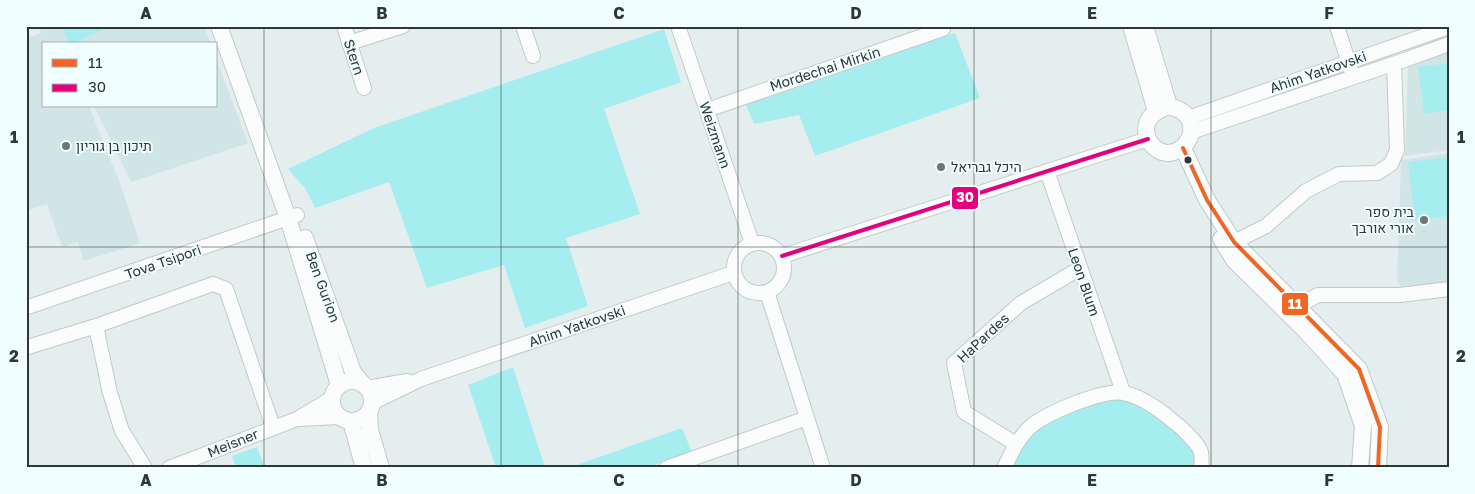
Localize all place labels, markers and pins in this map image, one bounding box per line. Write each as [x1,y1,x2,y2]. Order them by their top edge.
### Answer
place label: תיכון בן גוריון [76,137,152,154]
marker: תיכון בן גוריון [60,140,72,152]
unlabelled marker [1183,155,1193,165]
place label: היכל גבריאל [951,158,1022,175]
marker: היכל גבריאל [935,161,947,173]
place label: בית ספר אורי אורבך [1352,203,1415,236]
marker: בית ספר אורי אורבך [1418,214,1430,226]

